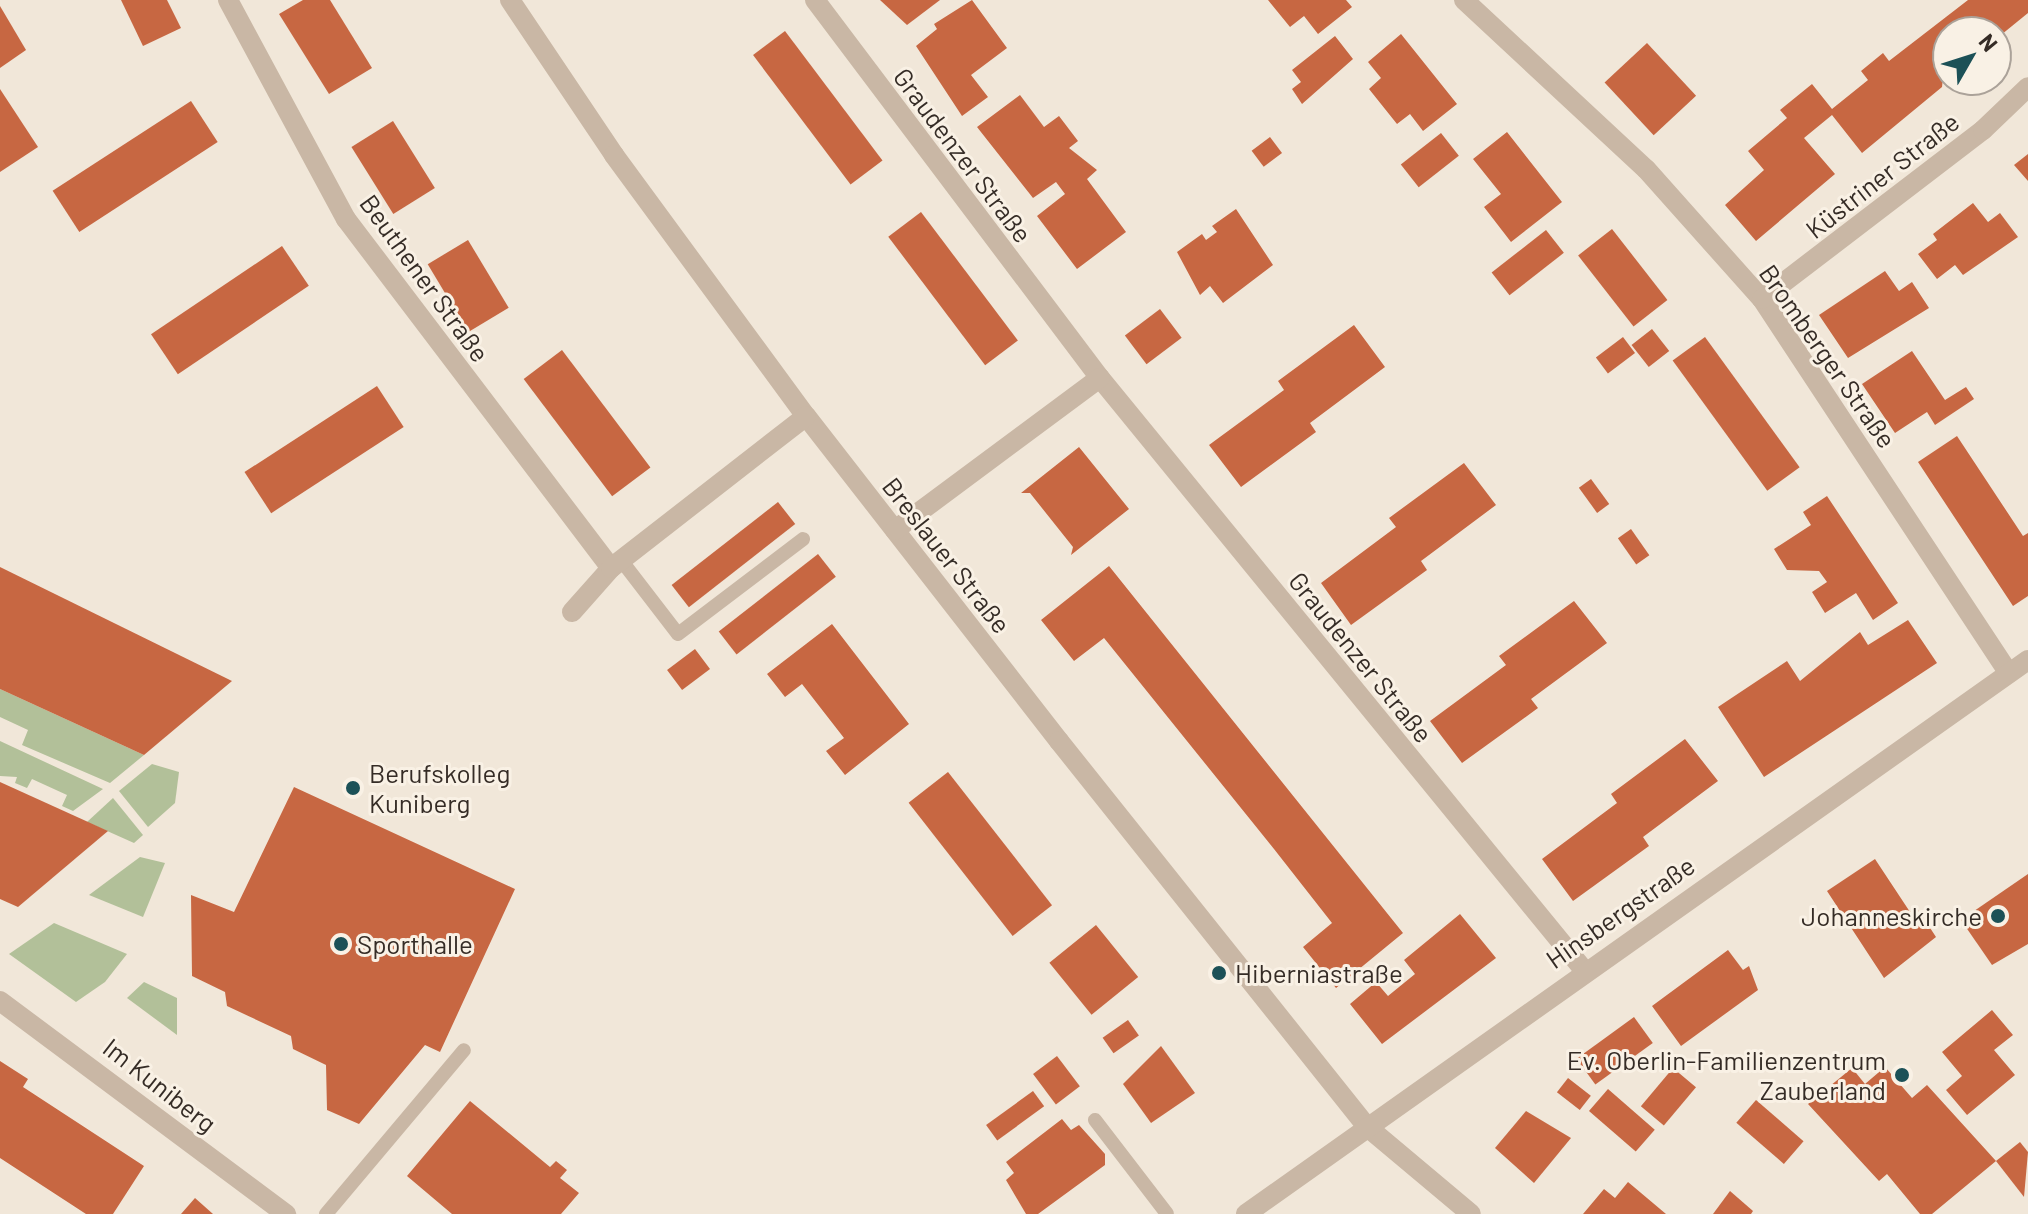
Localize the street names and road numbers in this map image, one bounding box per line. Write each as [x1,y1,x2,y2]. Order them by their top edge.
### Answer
street label: Graudenzer Straße [887,62,1039,248]
street label: Küstriner Straße [1799,105,1965,245]
street label: Beuthener Straße [354,188,496,368]
street label: Bromberger Straße [1753,258,1903,454]
street label: Breslauer Straße [876,471,1018,639]
street label: Graudenzer Straße [1283,565,1439,749]
street label: Hinsbergstraße [1540,849,1700,975]
street label: Im Kuniberg [97,1031,223,1139]

